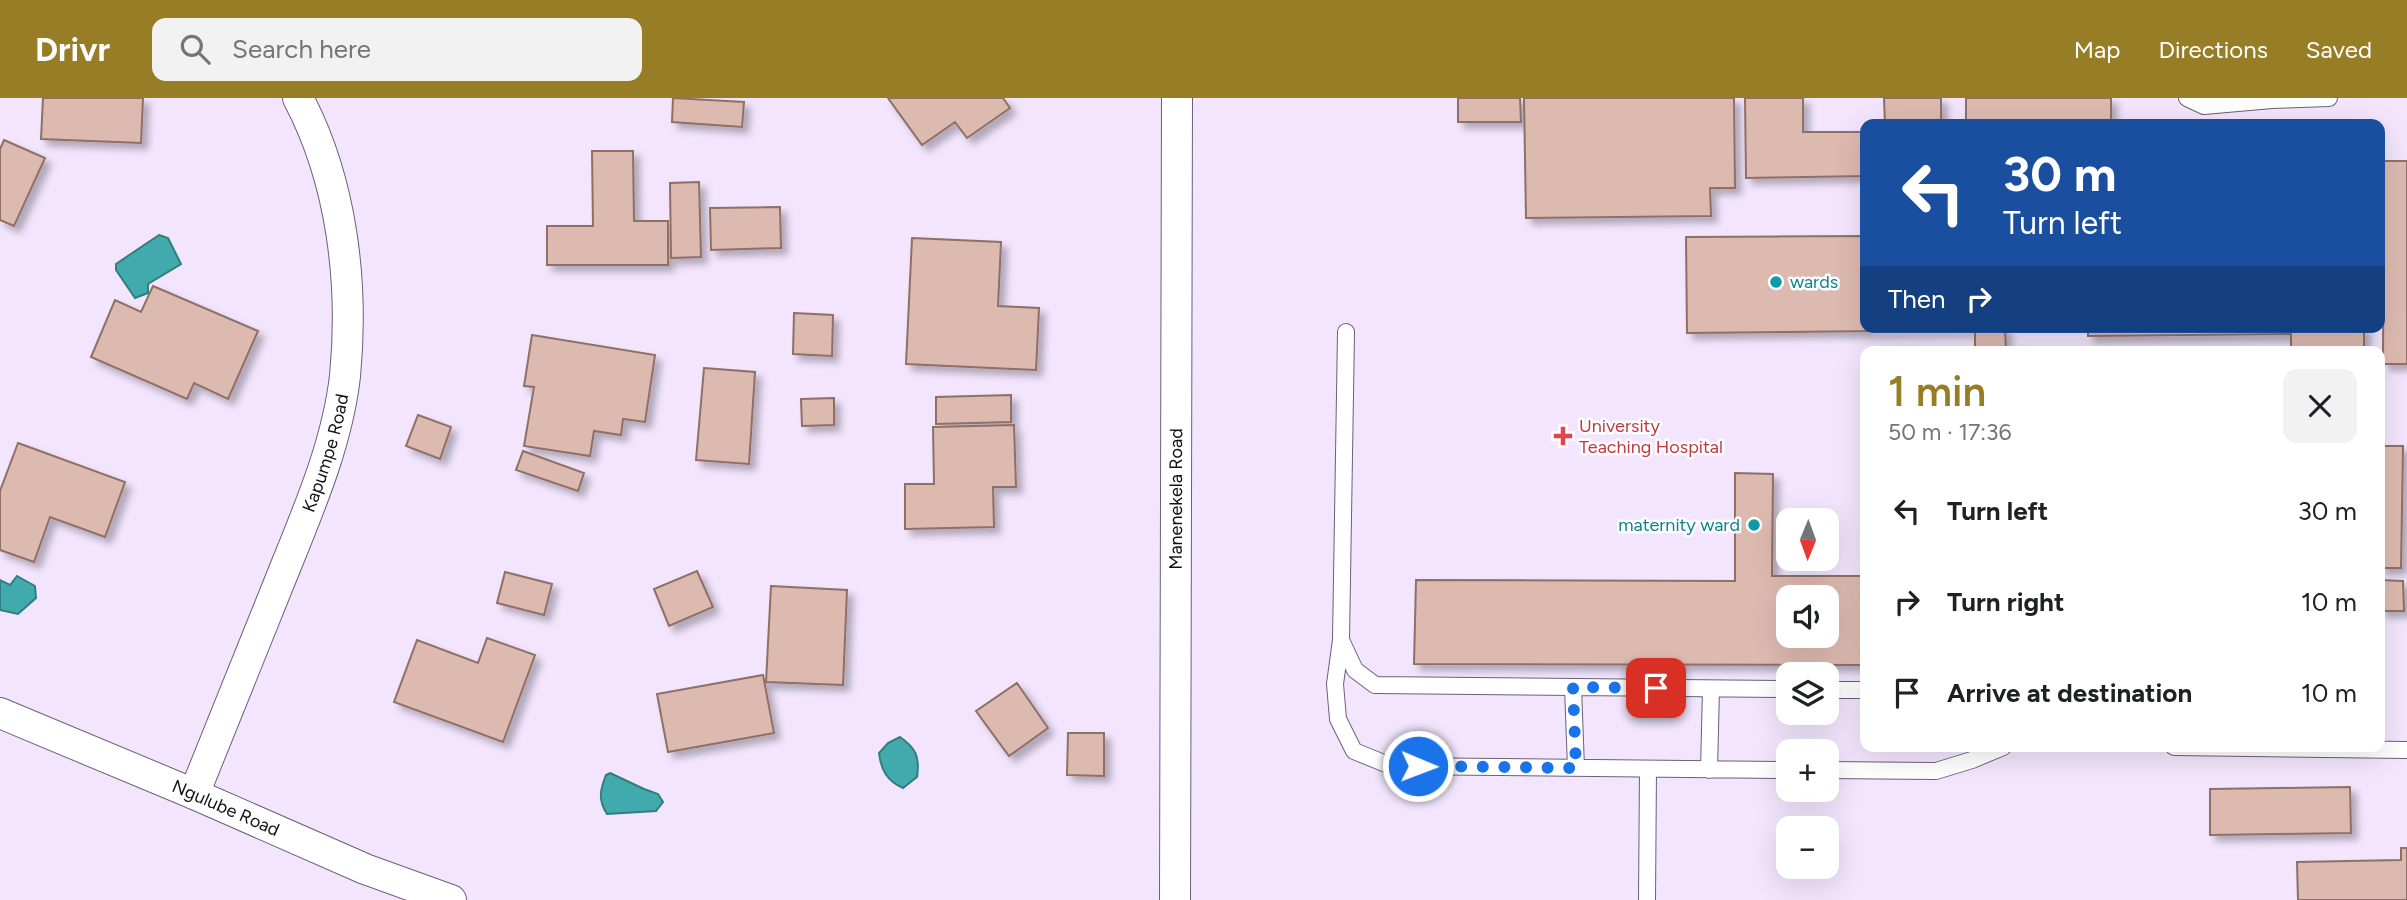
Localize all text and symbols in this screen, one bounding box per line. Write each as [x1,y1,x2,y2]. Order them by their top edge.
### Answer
search box [152,18,642,81]
text: Drivr [35,30,110,69]
icon: search [176,30,214,68]
text: Search here [232,33,371,65]
text: Map [2074,35,2120,64]
text: Directions [2158,35,2268,64]
text: Saved [2306,35,2372,64]
text: 30 m [2003,144,2116,203]
icon: left [1888,147,1979,238]
text: Turn left [2003,204,2122,242]
place label: wards [1790,271,1838,293]
marker: wards [1768,274,1784,290]
icon: right [1960,280,1998,318]
text: Then [1888,283,1946,315]
text: 1 min [1888,366,1986,417]
button: close [2283,369,2357,443]
street label: Kapumpe Road [298,392,353,515]
place label: University Teaching Hospital [1579,415,1723,458]
text: 50 m · 17:36 [1888,418,2012,446]
marker: University Teaching Hospital [1553,426,1573,446]
street label: Manenekela Road [1165,428,1187,570]
icon: left [1888,492,1926,530]
text: Turn left [1947,495,2048,527]
text: 30 m [2298,495,2357,527]
north arrow [1776,508,1839,570]
map controls [1776,508,1839,879]
place label: maternity ward [1618,514,1740,536]
marker: maternity ward [1746,517,1762,533]
icon: right [1888,583,1926,621]
button: sound [1776,585,1839,648]
text: Turn right [1947,586,2064,618]
text: 10 m [2301,586,2357,618]
pin [1626,658,1686,718]
button: layers [1776,662,1839,725]
icon: arrive [1637,669,1675,707]
icon: arrive [1888,674,1926,712]
text: Arrive at destination [1947,677,2192,709]
text: 10 m [2301,677,2357,709]
position arrow [1381,729,1455,803]
button: + [1776,739,1839,802]
street label: Ngulube Road [169,775,283,841]
button: − [1776,816,1839,879]

